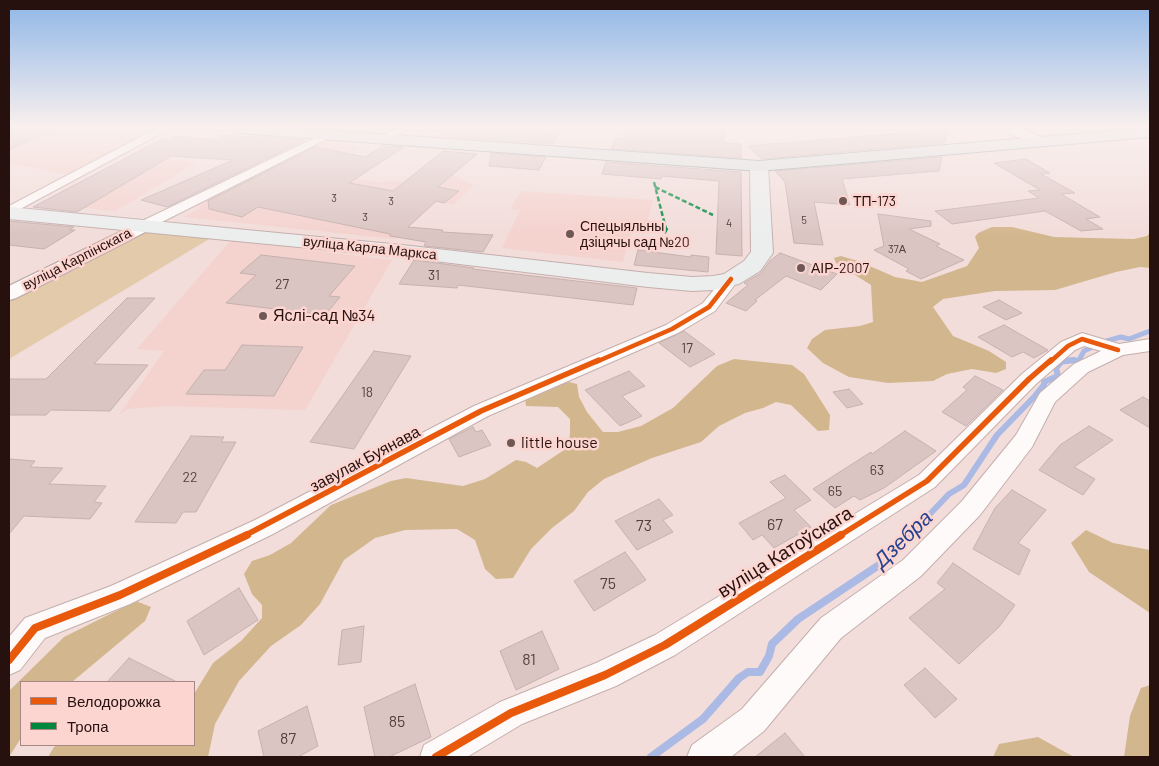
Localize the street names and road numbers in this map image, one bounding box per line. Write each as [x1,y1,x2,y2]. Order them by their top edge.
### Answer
street label: вуліца Карпінскага [20,224,134,294]
street label: вуліца Карла Маркса [302,233,438,263]
street label: завулак Буянава [307,422,423,496]
street label: вуліца Катоўскага [713,501,857,603]

